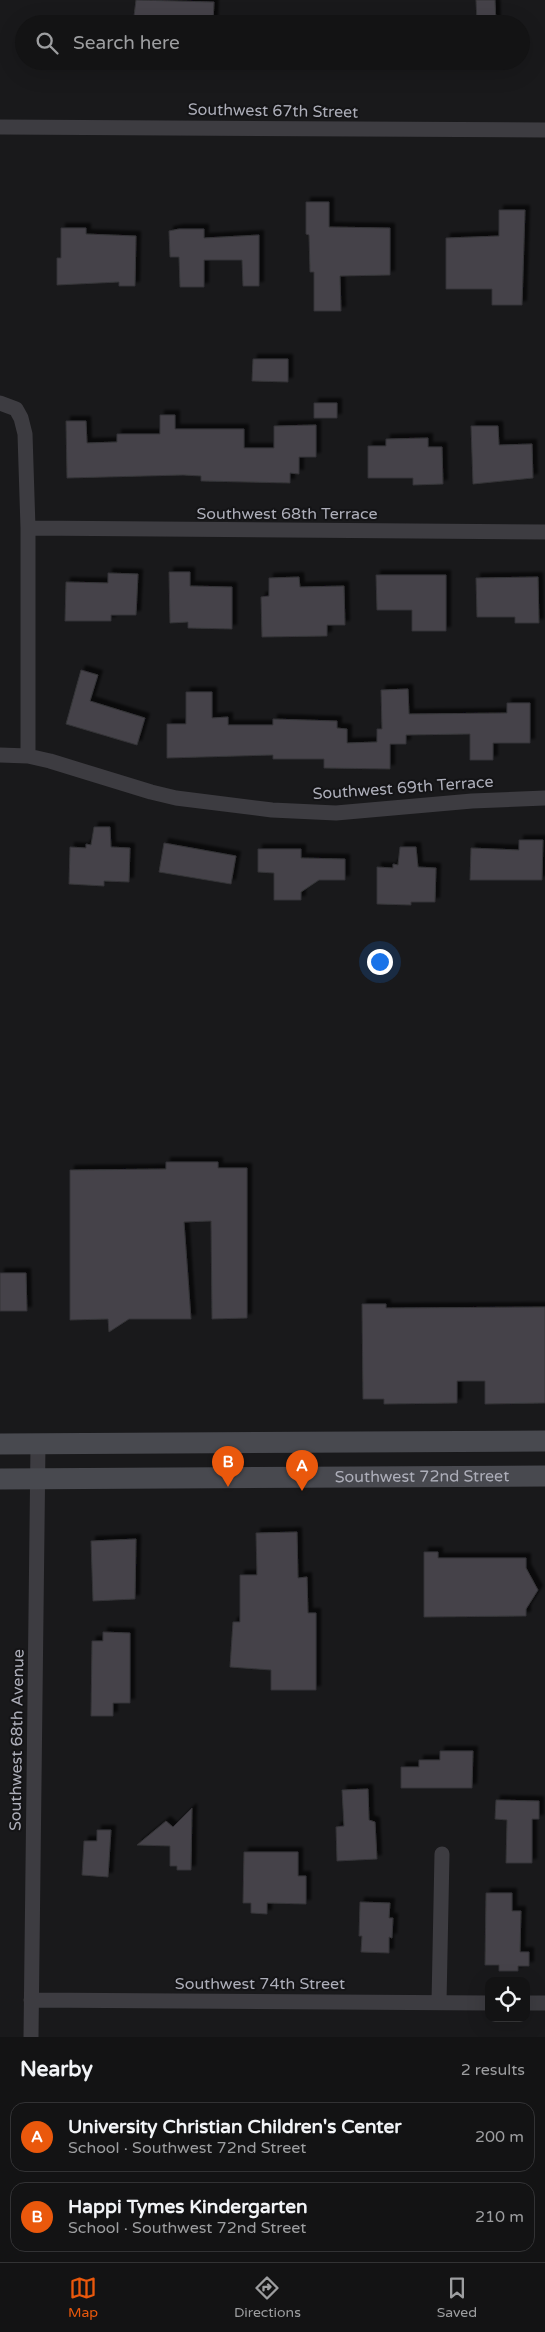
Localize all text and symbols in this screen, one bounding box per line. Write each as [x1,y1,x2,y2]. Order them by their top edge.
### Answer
search box [15,15,530,70]
icon: search [33,29,61,57]
text: Search here [73,32,180,54]
street label: Southwest 67th Street [188,100,358,122]
street label: Southwest 68th Terrace [196,504,378,524]
street label: Southwest 69th Terrace [312,772,494,804]
your location [367,949,393,975]
pin: B [212,1446,244,1487]
pin: A [286,1450,318,1491]
street label: Southwest 72nd Street [335,1466,509,1487]
street label: Southwest 68th Avenue [5,1649,29,1831]
street label: Southwest 74th Street [175,1974,345,1994]
map controls [485,1977,530,2022]
button: locate [485,1977,530,2022]
text: Nearby [20,2057,93,2082]
text: 2 results [461,2060,525,2080]
text: University Christian Children's Center [68,2116,401,2138]
text: A [31,2127,43,2147]
text: 200 m [475,2127,524,2147]
text: School · Southwest 72nd Street [68,2138,306,2158]
text: Happi Tymes Kindergarten [68,2196,308,2218]
text: B [31,2207,43,2227]
text: 210 m [475,2207,524,2227]
text: School · Southwest 72nd Street [68,2218,306,2238]
tab: Map [68,2274,98,2321]
tab: Directions [234,2274,301,2321]
tab: Saved [437,2274,477,2321]

